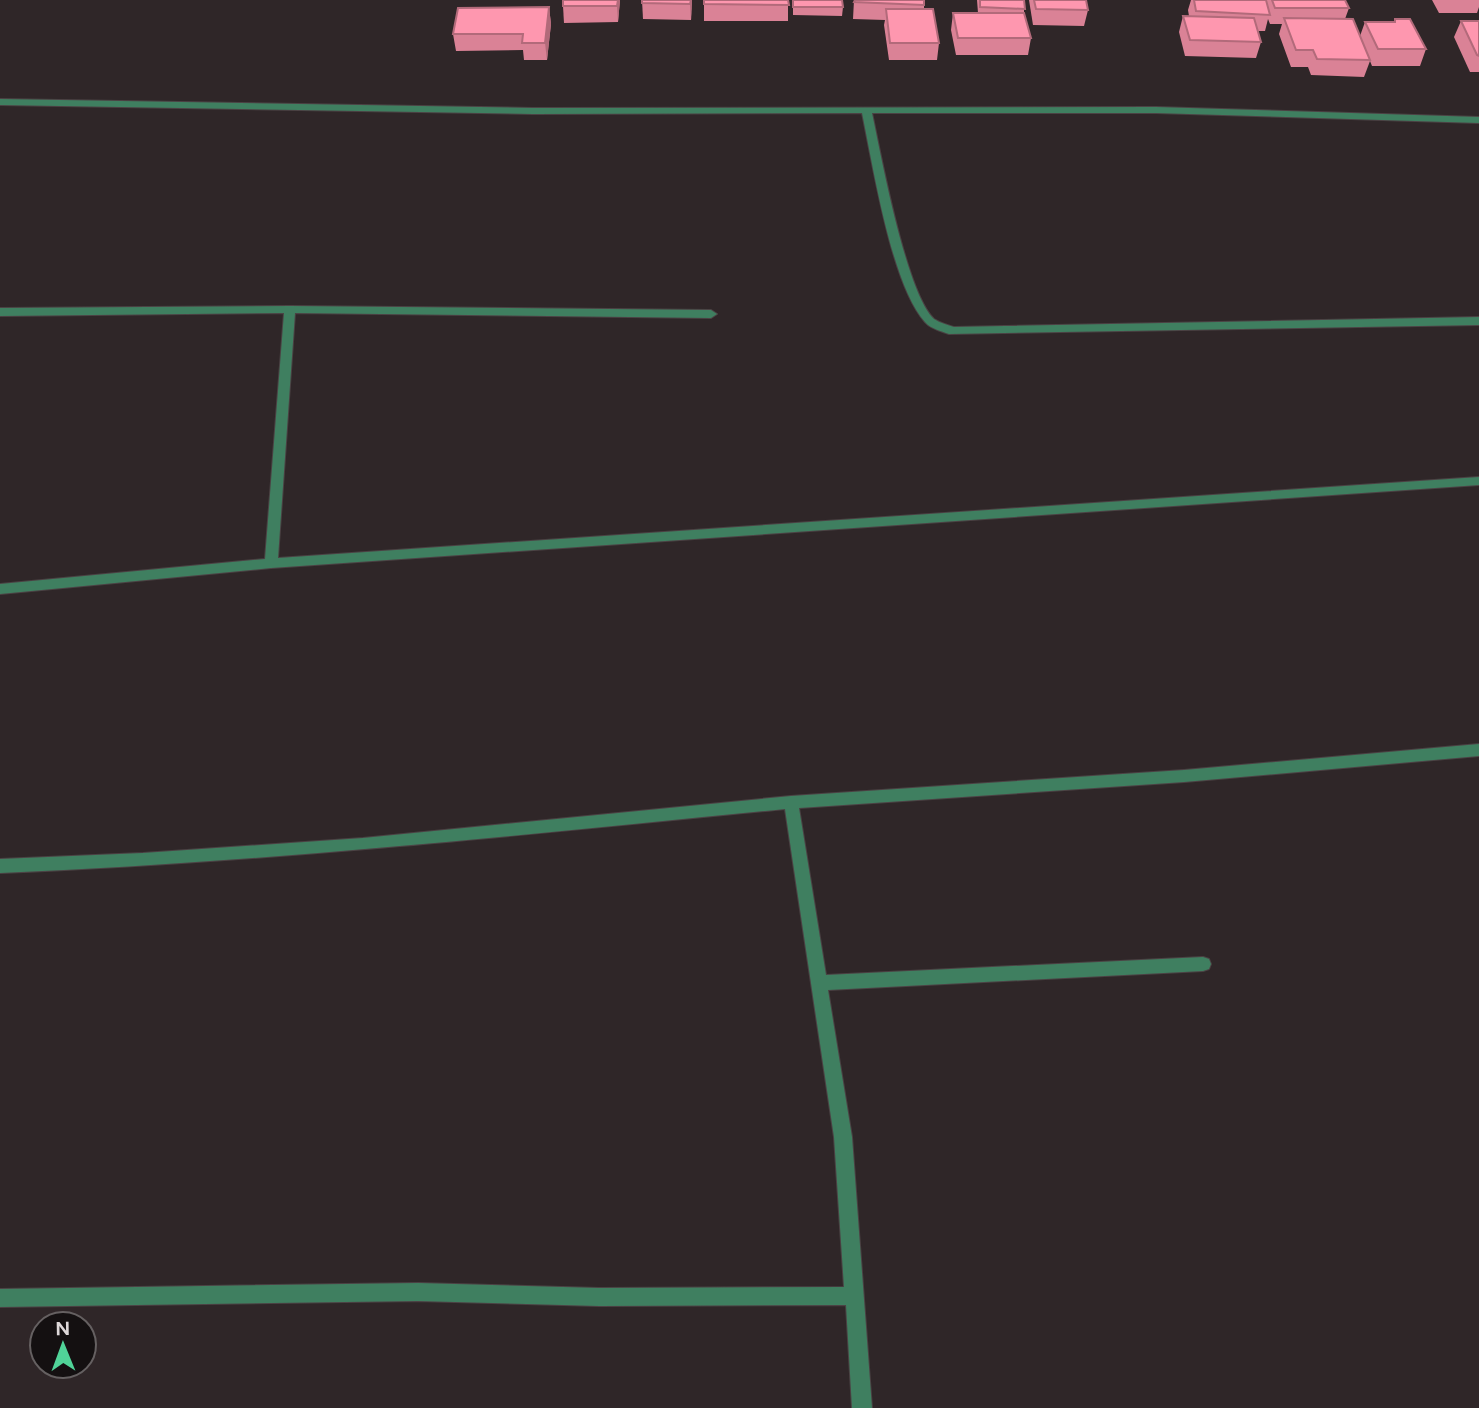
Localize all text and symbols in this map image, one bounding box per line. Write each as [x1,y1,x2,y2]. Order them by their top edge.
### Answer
north arrow [28,1310,98,1380]
text: N [55,1317,70,1340]

